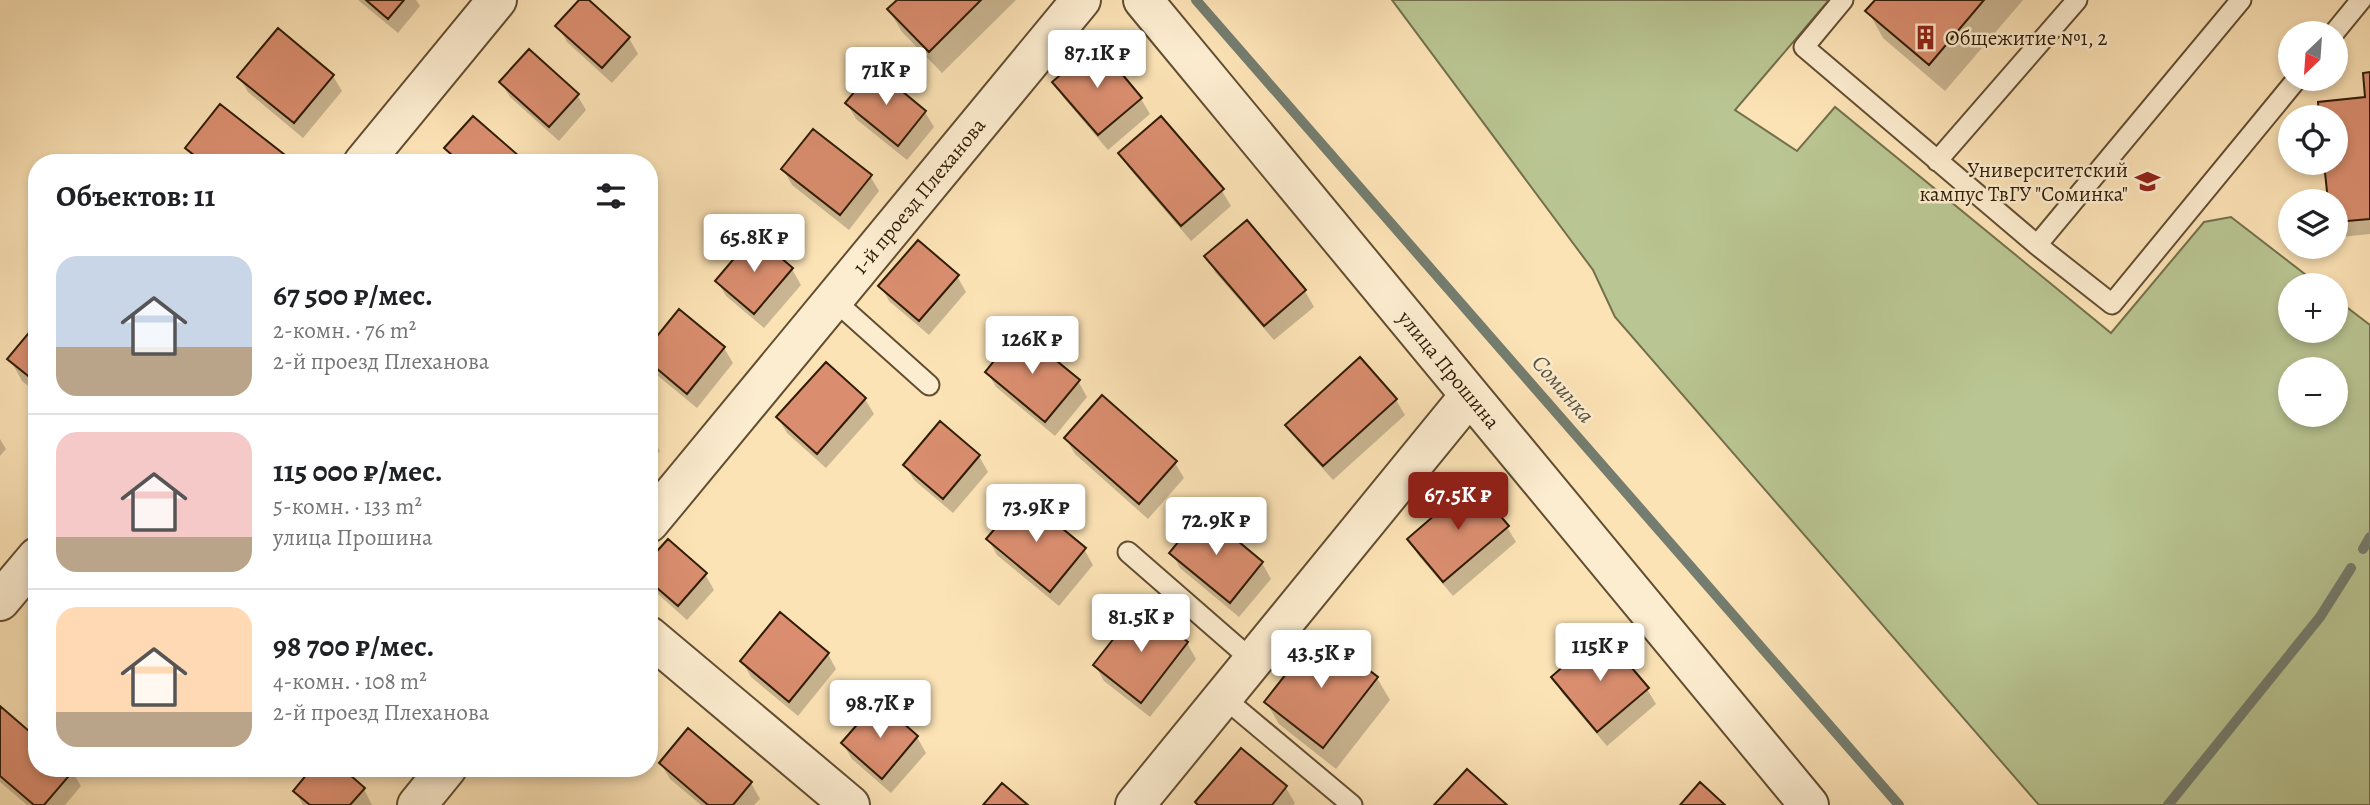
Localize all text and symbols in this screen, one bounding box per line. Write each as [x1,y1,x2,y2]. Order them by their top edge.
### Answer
north arrow [2278,21,2348,91]
map controls [2278,21,2348,427]
building icon: Общежитие №1, 2 [1911,24,1939,52]
place label: Общежитие №1, 2 [1945,24,2108,52]
pin: 87.1K ₽ [1032,31,1162,90]
text: 87.1K ₽ [1064,37,1130,68]
pin: 71K ₽ [837,48,935,107]
text: 71K ₽ [862,54,910,85]
button: locate [2278,105,2348,175]
street label: 1-й проезд Плеханова [846,112,992,280]
place label: Университетский кампус ТвГУ "Соминка" [1919,156,2128,208]
school or university icon: Университетский кампус ТвГУ "Соминка" [2134,168,2162,196]
text: Объектов: 11 [56,176,215,216]
icon: filters [592,177,630,215]
button: layers [2278,189,2348,259]
pin: 65.8K ₽ [689,215,819,274]
text: 65.8K ₽ [720,221,788,252]
button: + [2278,273,2348,343]
text: 67 500 ₽/мес. [273,275,433,315]
icon: home [112,284,196,368]
street label: улица Прошина [1391,304,1506,435]
text: 2-комн. · 76 m² [273,315,416,346]
pin: 126K ₽ [975,316,1089,376]
text: 126K ₽ [1002,323,1062,354]
text: 2-й проезд Плеханова [273,346,489,377]
water label: Соминка [1525,348,1602,430]
button: − [2278,357,2348,427]
text: 115 000 ₽/мес. [273,451,443,491]
icon: home [112,460,196,544]
pin: 67.5K ₽ [1393,472,1523,532]
text: 67.5K ₽ [1424,479,1492,510]
pin: 73.9K ₽ [971,484,1101,544]
text: 5-комн. · 133 m² [273,491,422,522]
text: 73.9K ₽ [1002,491,1070,522]
pin: 72.9K ₽ [1151,498,1281,557]
text: 72.9K ₽ [1182,504,1250,535]
text: улица Прошина [273,522,433,553]
pin: 81.5K ₽ [1076,594,1206,654]
text: 81.5K ₽ [1108,601,1174,632]
pin: 115K ₽ [1543,624,1657,683]
text: 98 700 ₽/мес. [273,626,435,666]
pin: 43.5K ₽ [1256,630,1386,690]
text: 115K ₽ [1571,630,1629,661]
icon: home [112,635,196,719]
text: 43.5K ₽ [1287,637,1355,668]
text: 4-комн. · 108 m² [273,666,427,697]
pin: 98.7K ₽ [815,680,945,740]
text: 98.7K ₽ [846,687,914,718]
text: 2-й проезд Плеханова [273,697,489,728]

